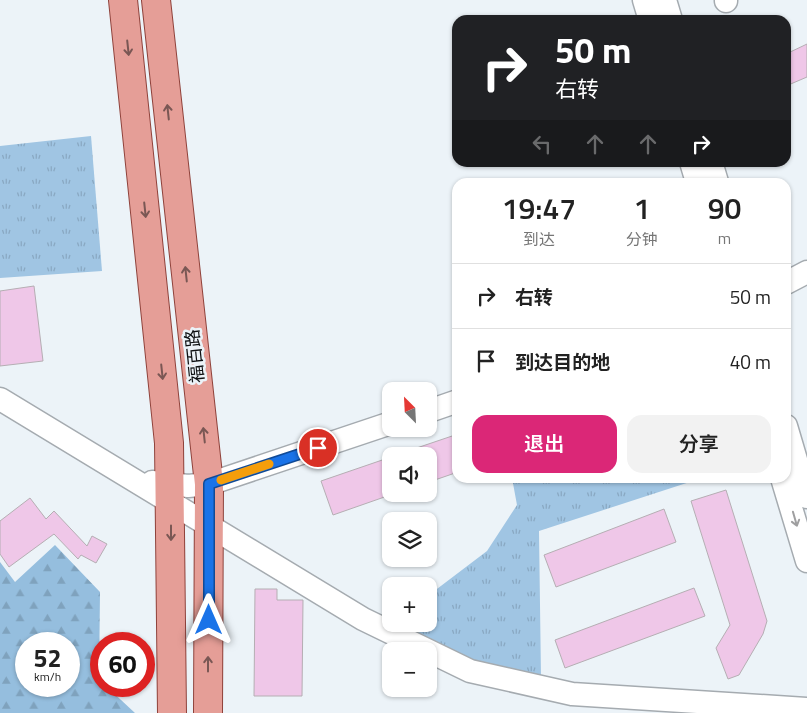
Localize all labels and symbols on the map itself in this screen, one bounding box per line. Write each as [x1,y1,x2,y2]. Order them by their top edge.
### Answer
one-way arrow [123,40,133,56]
one-way arrow [163,105,173,121]
one-way arrow [140,202,150,218]
one-way arrow [181,266,191,282]
street label: 福百路 [178,328,211,384]
one-way arrow [157,363,167,379]
north arrow [382,382,438,438]
pin [297,427,339,469]
one-way arrow [199,428,209,444]
one-way arrow [790,511,800,527]
one-way arrow [166,525,176,541]
position arrow [182,593,234,645]
speed limit sign: 60 [90,632,155,697]
one-way arrow [204,657,213,673]

